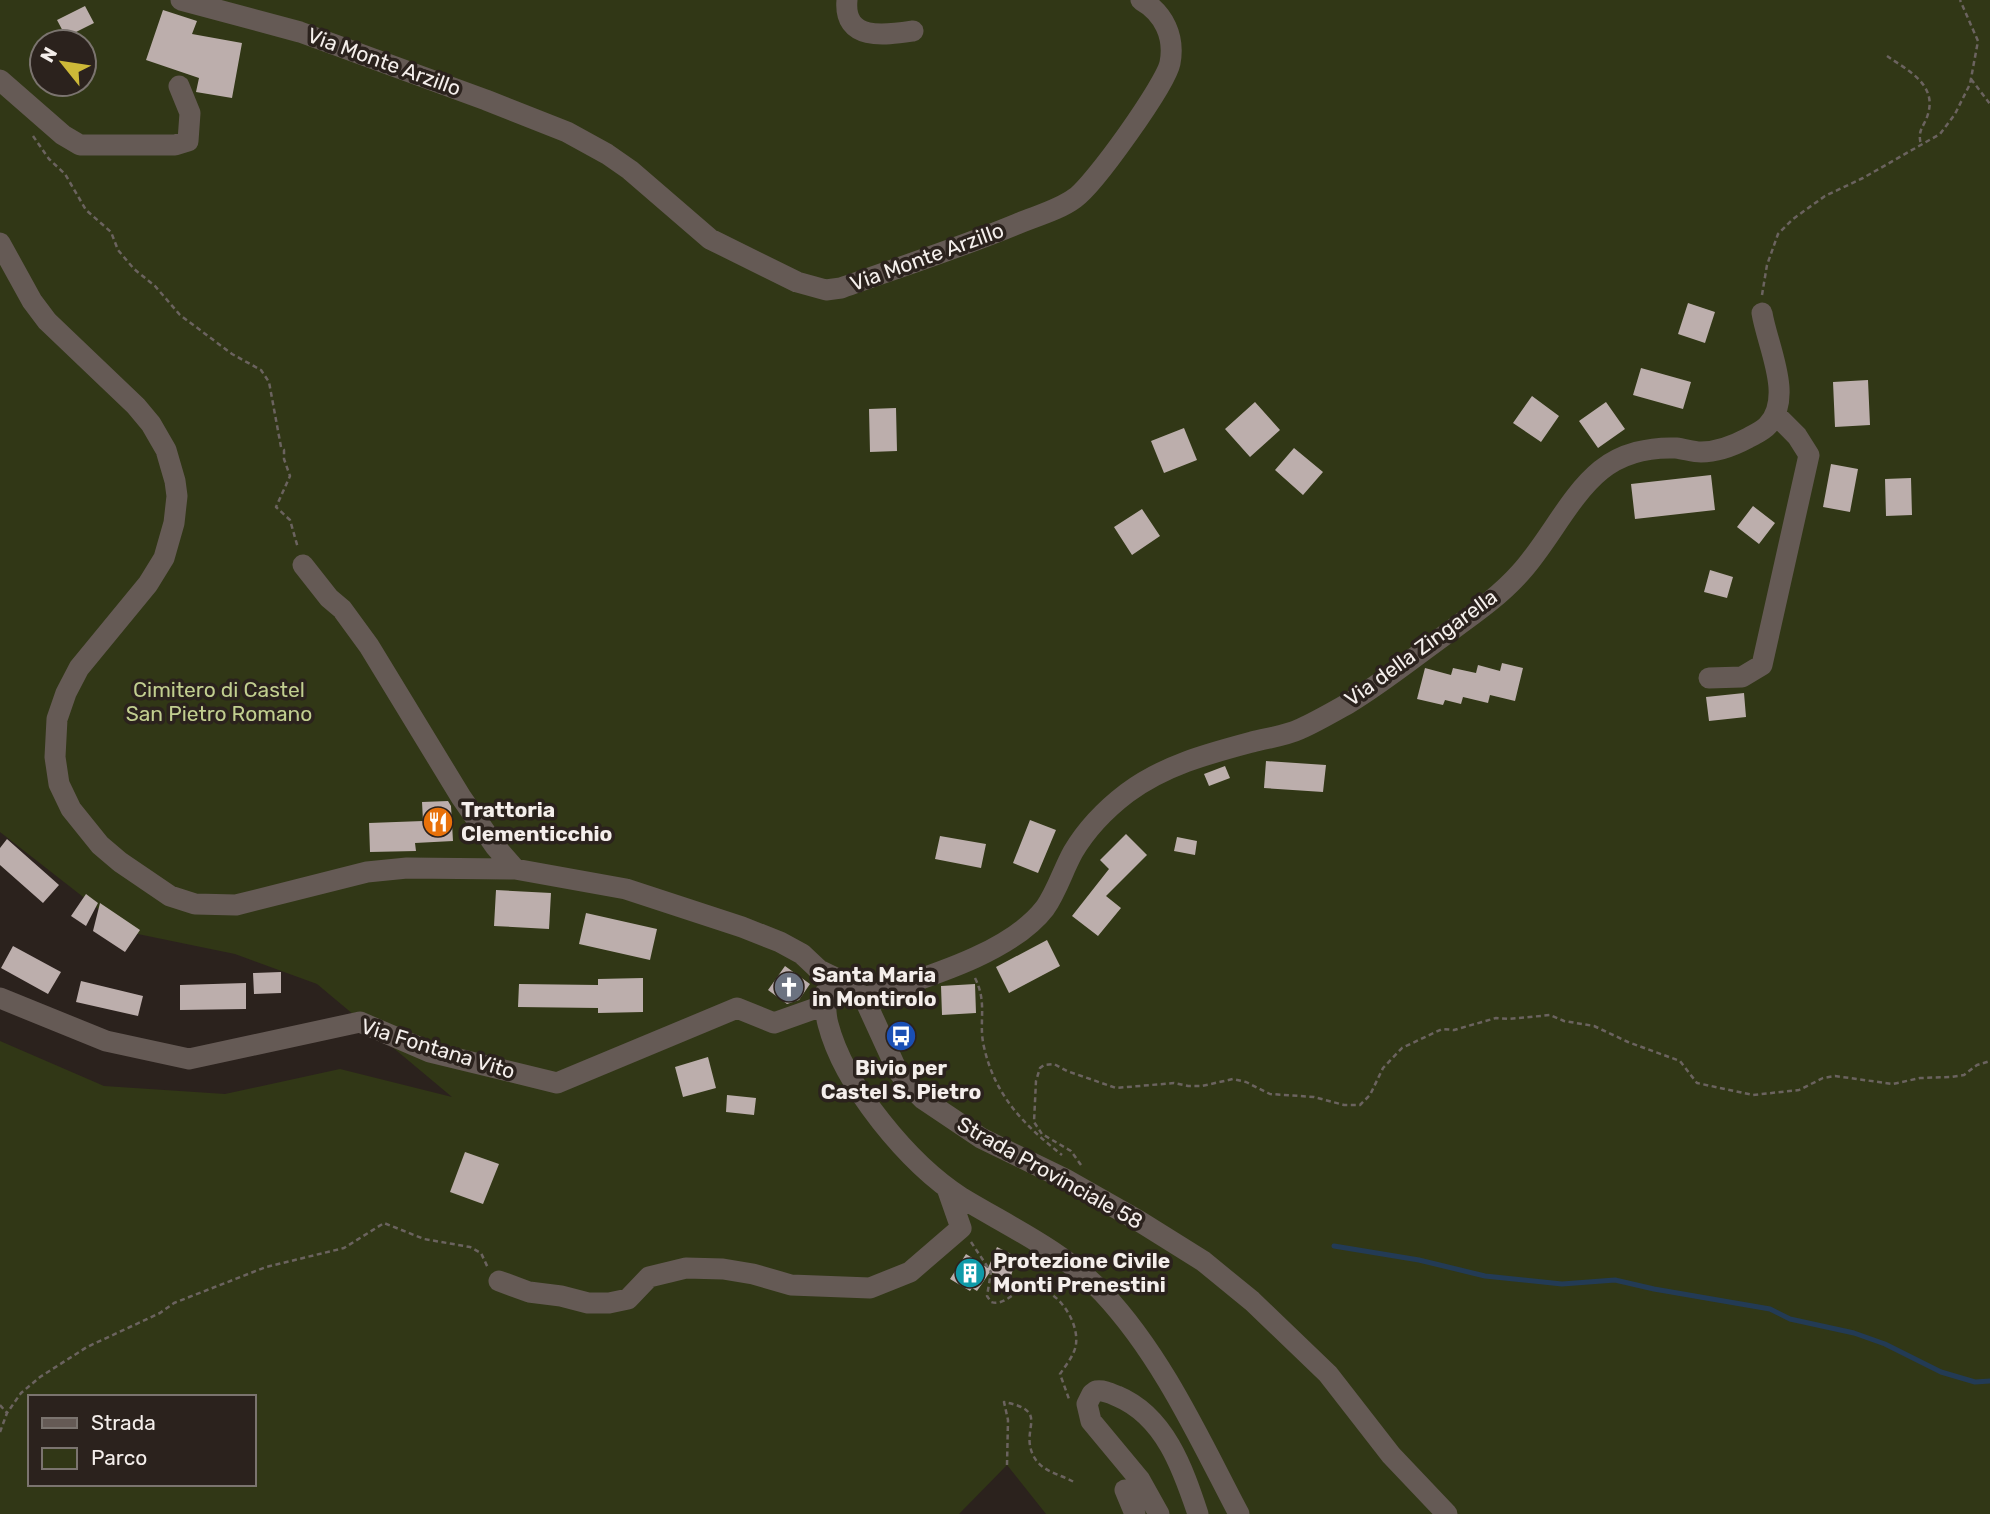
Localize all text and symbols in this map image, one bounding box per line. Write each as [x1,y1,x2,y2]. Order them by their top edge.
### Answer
street label: Via Monte Arzillo [304,22,464,101]
north arrow [28,28,98,98]
text: N [35,43,62,66]
street label: Via Monte Arzillo [847,217,1007,296]
street label: Via della Zingarella [1340,584,1502,711]
park label: Cimitero di Castel San Pietro Romano [126,677,312,726]
place label: Trattoria Clementicchio [461,797,612,846]
restaurant icon: Trattoria Clementicchio [421,805,455,839]
place label: Santa Maria in Montirolo [812,962,937,1011]
church icon: Santa Maria in Montirolo [772,970,806,1004]
street label: Via Fontana Vito [358,1013,518,1084]
bus stop icon: Bivio per Castel S. Pietro [884,1019,918,1053]
place label: Bivio per Castel S. Pietro [821,1055,981,1104]
street label: Strada Provinciale 58 [953,1111,1147,1234]
place label: Protezione Civile Monti Prenestini [993,1248,1170,1297]
building icon: Protezione Civile Monti Prenestini [953,1256,987,1290]
legend [28,1395,256,1486]
text: Strada [91,1410,156,1435]
text: Parco [91,1445,147,1470]

